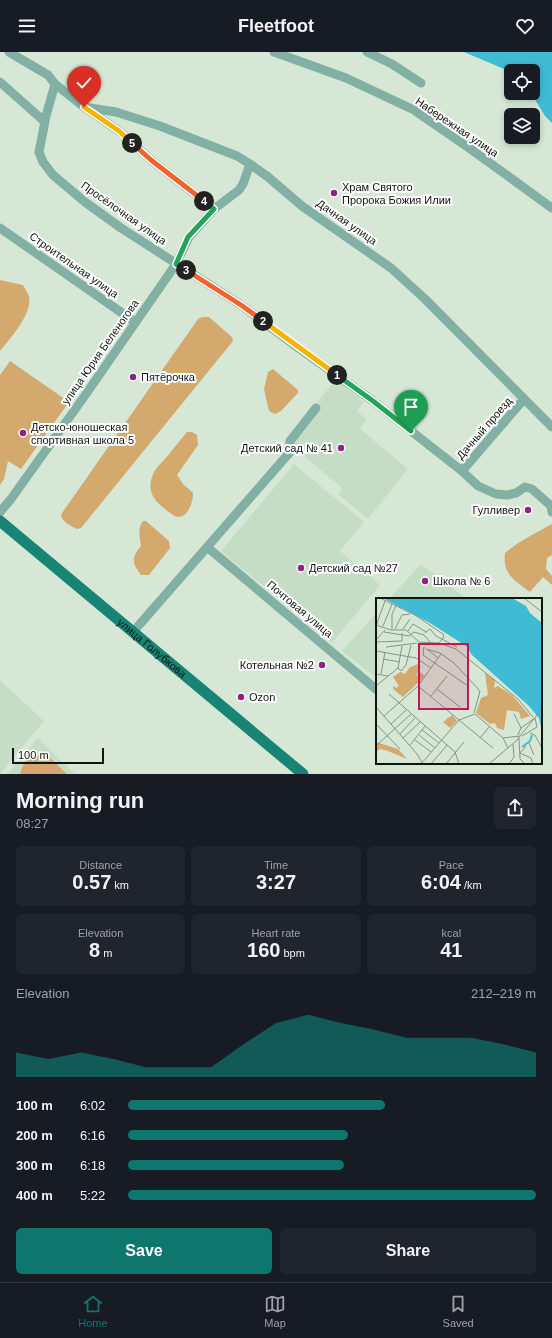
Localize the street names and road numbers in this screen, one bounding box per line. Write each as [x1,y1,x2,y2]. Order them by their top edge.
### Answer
street label: Набережная улица [413,95,501,160]
street label: Просёлочная улица [79,179,170,247]
street label: Дачная улица [315,197,380,248]
street label: Строительная улица [27,230,121,301]
street label: улица Юрия Беленогова [59,297,141,407]
street label: Дачный проезд [454,394,514,461]
street label: Почтовая улица [265,578,336,640]
street label: улица Голубкова [115,616,189,681]

